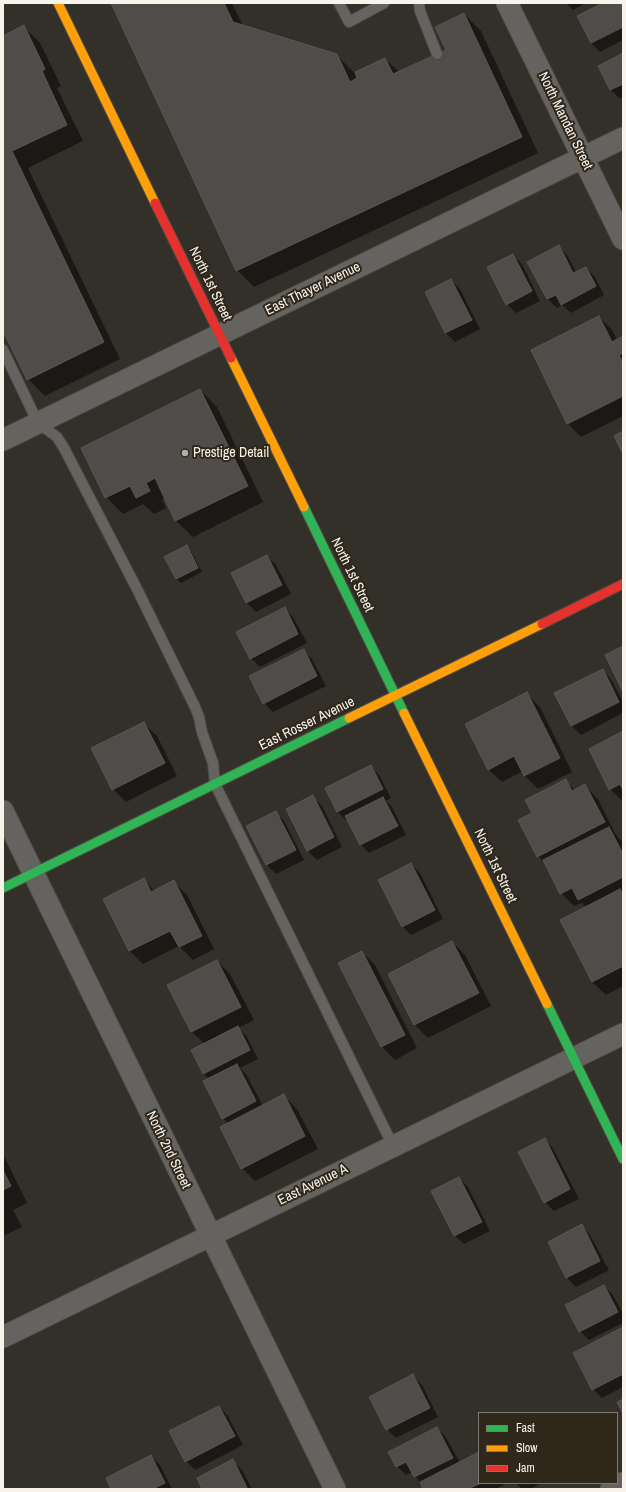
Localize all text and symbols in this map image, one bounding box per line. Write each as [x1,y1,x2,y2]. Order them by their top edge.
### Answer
street label: North Mandan Street [534,69,596,173]
street label: North 1st Street [185,244,235,324]
street label: East Thayer Avenue [263,259,363,319]
place label: Prestige Detail [193,445,269,461]
marker: Prestige Detail [180,448,190,458]
street label: North 1st Street [327,535,377,615]
street label: East Rosser Avenue [256,694,358,754]
street label: North 1st Street [470,826,520,906]
street label: North 2nd Street [142,1108,194,1192]
street label: East Avenue A [275,1161,351,1209]
legend [478,1412,618,1484]
text: Fast [516,1420,535,1436]
text: Slow [516,1440,537,1456]
text: Jam [516,1460,535,1476]

